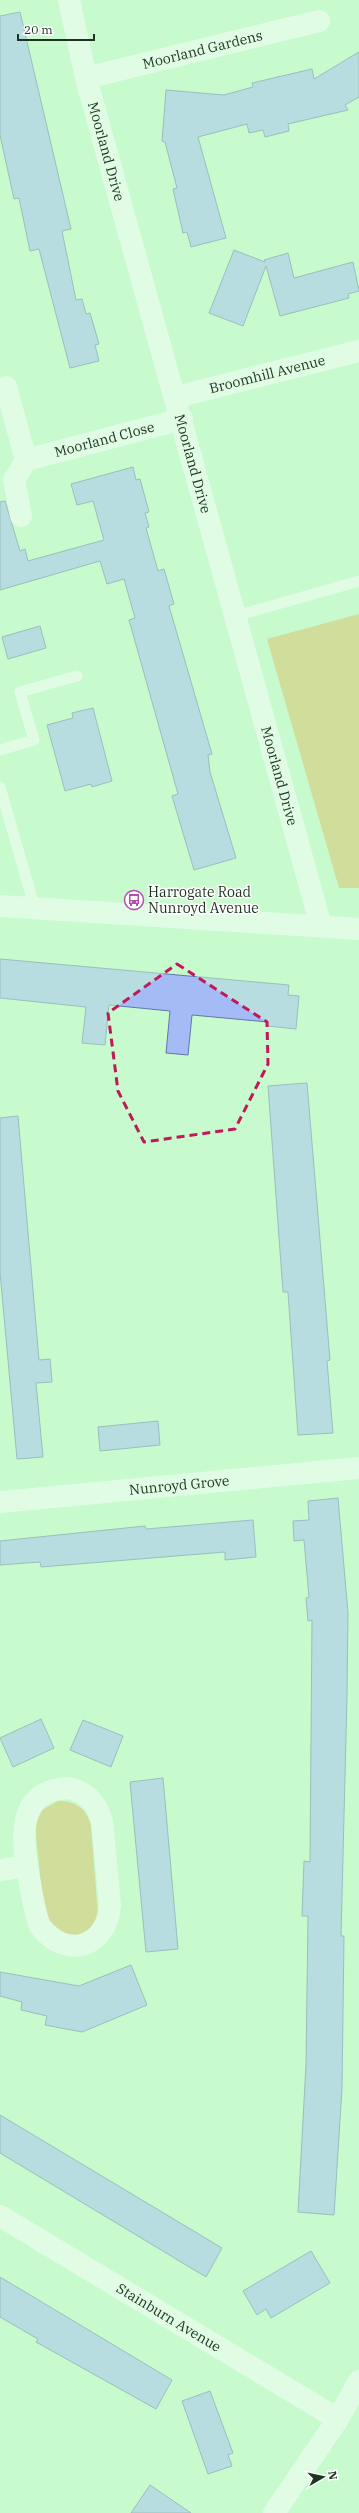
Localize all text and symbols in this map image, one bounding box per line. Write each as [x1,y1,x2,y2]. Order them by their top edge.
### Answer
scale bar [18,16,94,42]
text: 20 m [24,22,53,37]
street label: Moorland Gardens [141,26,265,73]
street label: Moorland Drive [84,100,129,203]
street label: Broomhill Avenue [207,351,327,397]
street label: Moorland Drive [171,412,215,515]
street label: Moorland Close [52,418,156,461]
street label: Moorland Drive [257,724,302,828]
place label: Harrogate Road Nunroyd Avenue [148,883,259,917]
bus stop icon: Harrogate Road Nunroyd Avenue [123,889,145,911]
street label: Nunroyd Grove [128,1471,230,1499]
street label: Stainburn Avenue [113,2279,224,2356]
north arrow [303,2457,343,2497]
text: N [325,2470,341,2481]

